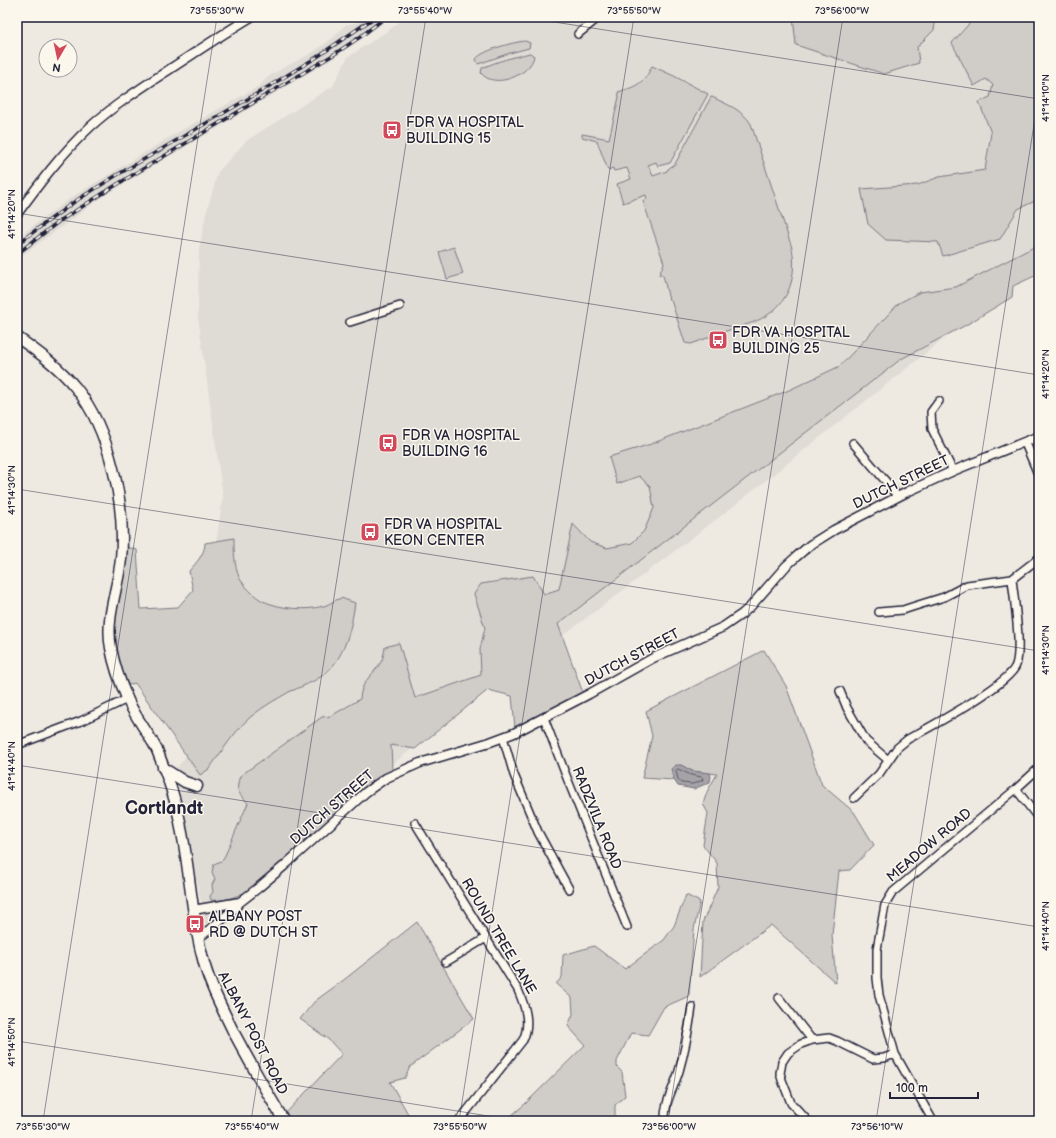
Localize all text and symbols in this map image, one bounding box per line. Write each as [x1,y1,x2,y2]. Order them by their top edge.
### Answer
text: 73°55'30"W [190,5,244,17]
text: 73°55'40"W [398,5,452,17]
text: 73°55'50"W [607,5,661,17]
text: 73°56'00"W [815,5,869,17]
north arrow [38,38,78,78]
text: N [51,60,62,74]
text: 41°14'10"N [1040,74,1052,122]
place label: FDR VA HOSPITAL BUILDING 15 [406,114,524,147]
bus stop icon: FDR VA HOSPITAL BUILDING 15 [381,119,403,141]
text: 41°14'20"N [6,189,18,239]
place label: FDR VA HOSPITAL BUILDING 25 [732,324,850,357]
bus stop icon: FDR VA HOSPITAL BUILDING 25 [707,329,729,351]
text: 41°14'20"N [1040,349,1052,399]
place label: FDR VA HOSPITAL BUILDING 16 [402,427,520,460]
bus stop icon: FDR VA HOSPITAL BUILDING 16 [377,432,399,454]
street label: DUTCH STREET [850,451,952,513]
text: 41°14'30"N [6,465,18,515]
place label: FDR VA HOSPITAL KEON CENTER [384,516,502,549]
bus stop icon: FDR VA HOSPITAL KEON CENTER [359,521,381,543]
street label: DUTCH STREET [582,625,683,689]
text: 41°14'30"N [1040,625,1052,675]
text: 41°14'40"N [6,741,18,791]
street label: RADZVILA ROAD [569,764,625,872]
street label: DUTCH STREET [287,766,378,848]
district label: Cortlandt [125,798,203,819]
street label: MEADOW ROAD [883,805,975,885]
street label: ROUND TREE LANE [458,875,540,997]
text: 41°14'40"N [1040,901,1052,951]
place label: ALBANY POST RD @ DUTCH ST [209,908,319,941]
bus stop icon: ALBANY POST RD @ DUTCH ST [184,913,206,935]
street label: ALBANY POST ROAD [215,969,291,1097]
text: 41°14'50"N [6,1017,18,1067]
scale bar [890,1074,978,1100]
text: 100 m [896,1081,928,1096]
text: 73°55'30"W [16,1121,70,1133]
text: 73°55'40"W [225,1121,279,1133]
text: 73°55'50"W [433,1121,487,1133]
text: 73°56'00"W [642,1121,696,1133]
text: 73°56'10"W [851,1121,903,1133]

